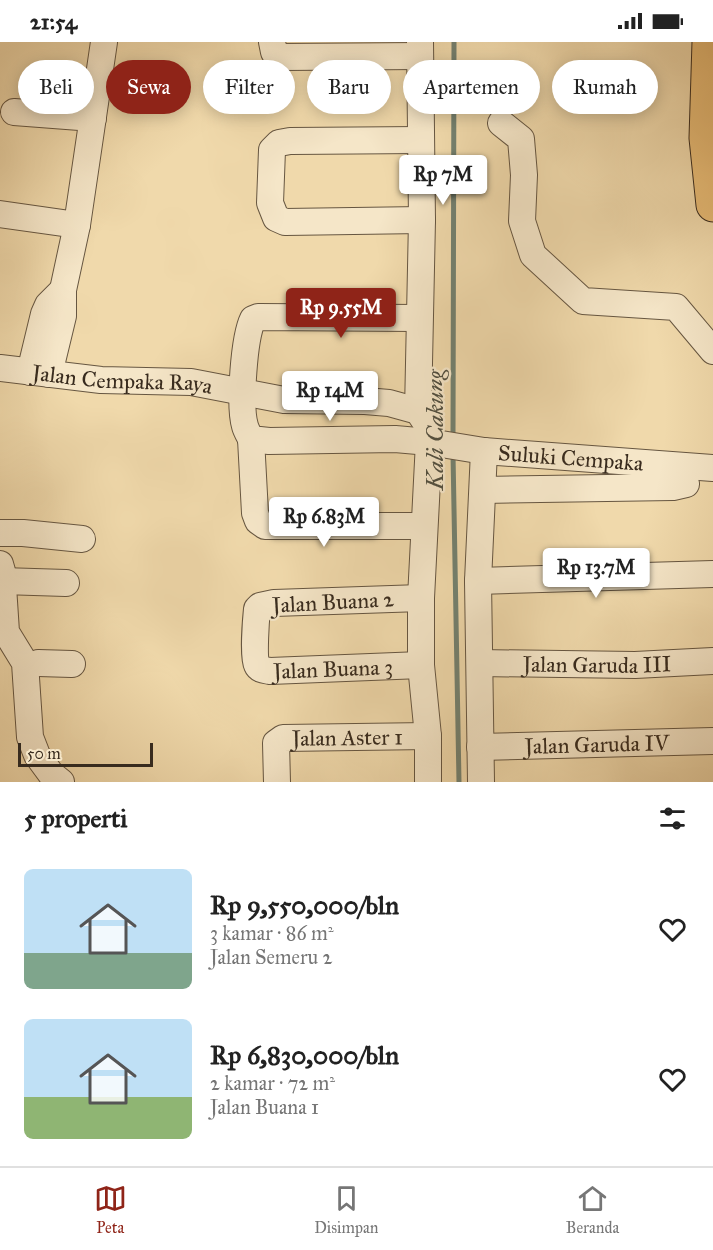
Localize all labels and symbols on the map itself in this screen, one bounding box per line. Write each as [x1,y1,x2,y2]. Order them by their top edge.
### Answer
pin: Rp 7M [401,155,485,206]
pin: Rp 9.55M [279,288,403,339]
street label: Jalan Cempaka Raya [29,358,216,400]
water label: Kali Cakung [420,368,450,491]
pin: Rp 14M [281,371,379,422]
street label: Suluki Cempaka [497,439,645,476]
pin: Rp 6.83M [262,497,386,548]
pin: Rp 13.7M [534,548,658,599]
street label: Jalan Buana 2 [269,585,395,619]
street label: Jalan Garuda III [521,650,672,679]
street label: Jalan Buana 3 [271,653,394,684]
street label: Jalan Aster 1 [290,723,403,751]
street label: Jalan Garuda IV [522,729,671,759]
scale bar [18,740,153,768]

